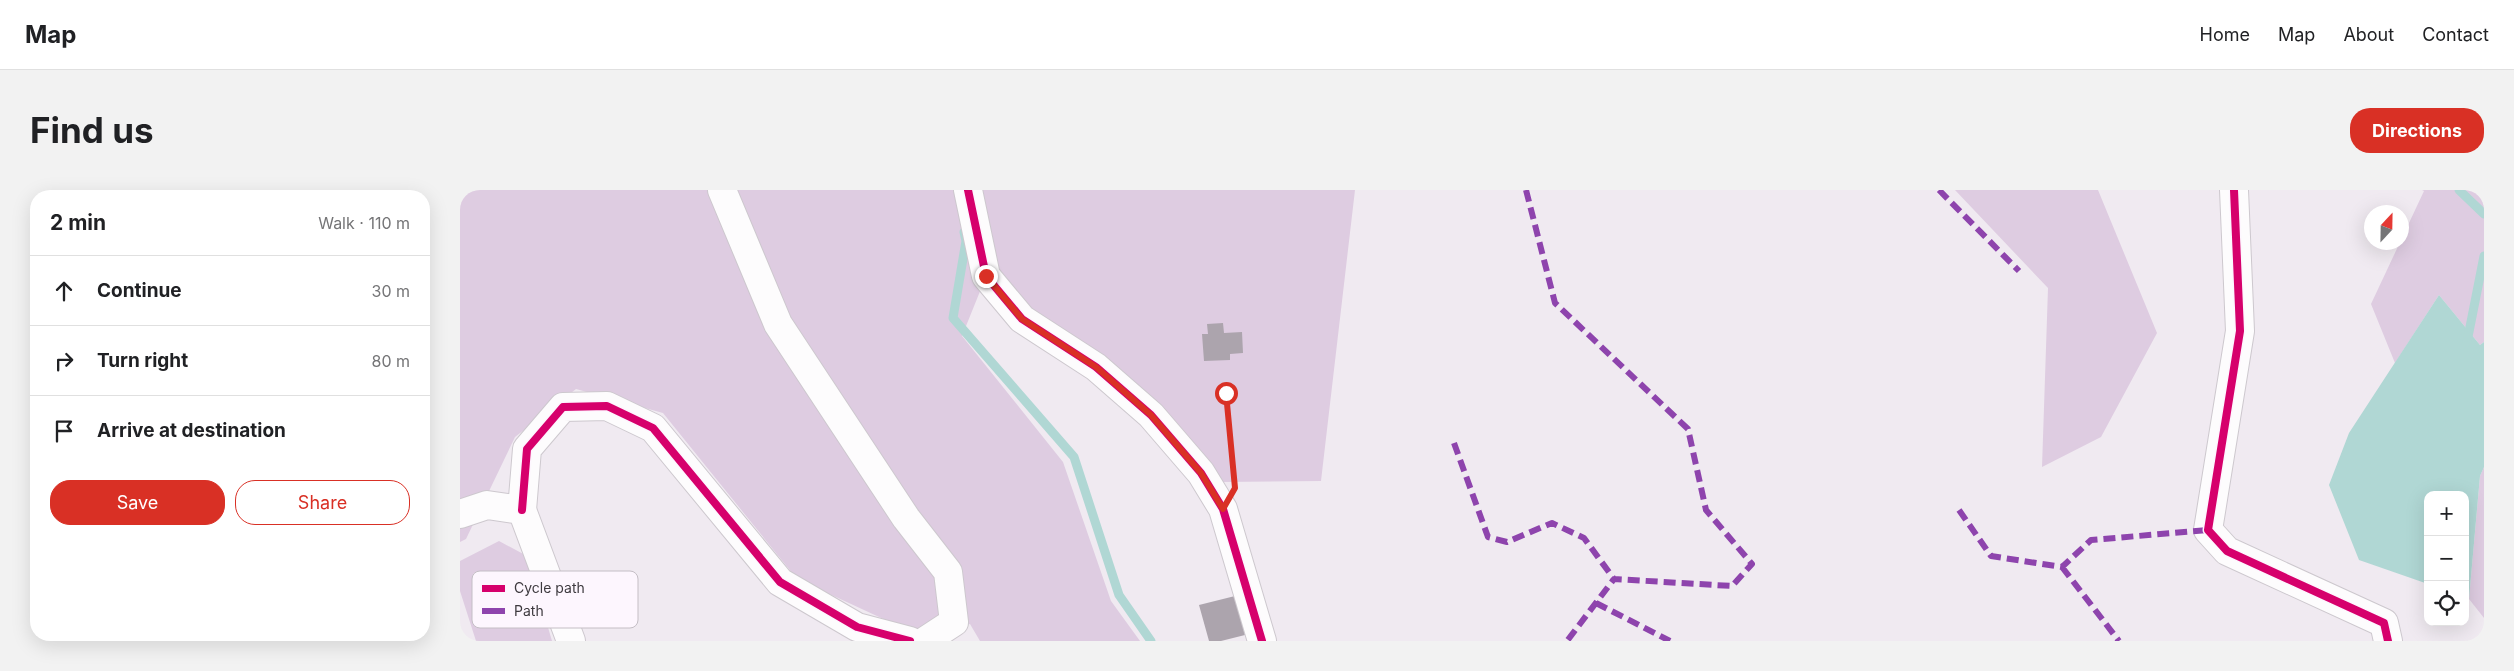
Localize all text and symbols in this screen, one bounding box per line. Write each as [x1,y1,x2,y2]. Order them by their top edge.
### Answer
text: Map [25,20,76,49]
text: Home [2200,24,2250,45]
text: Map [2278,24,2315,45]
text: About [2343,24,2394,45]
text: Contact [2422,24,2489,45]
button: Directions [2350,108,2484,153]
text: Find us [30,109,154,151]
north arrow [2364,205,2409,250]
text: 2 min [50,210,106,235]
text: Walk · 110 m [318,213,410,233]
route end [975,265,998,288]
icon: ahead [50,277,78,305]
text: Continue [97,279,182,302]
text: 30 m [372,281,410,301]
icon: right [50,347,78,375]
text: Turn right [97,349,188,372]
text: 80 m [371,351,410,371]
route start [1215,382,1238,405]
icon: arrive [50,417,78,445]
text: Arrive at destination [97,419,286,442]
button: Save [50,480,225,525]
button: Share [235,480,410,525]
map controls [2424,491,2469,626]
button: + [2424,491,2469,536]
button: − [2424,536,2469,581]
legend [472,571,638,628]
text: Cycle path [514,579,585,596]
button: locate [2424,581,2469,626]
text: Path [514,602,544,619]

